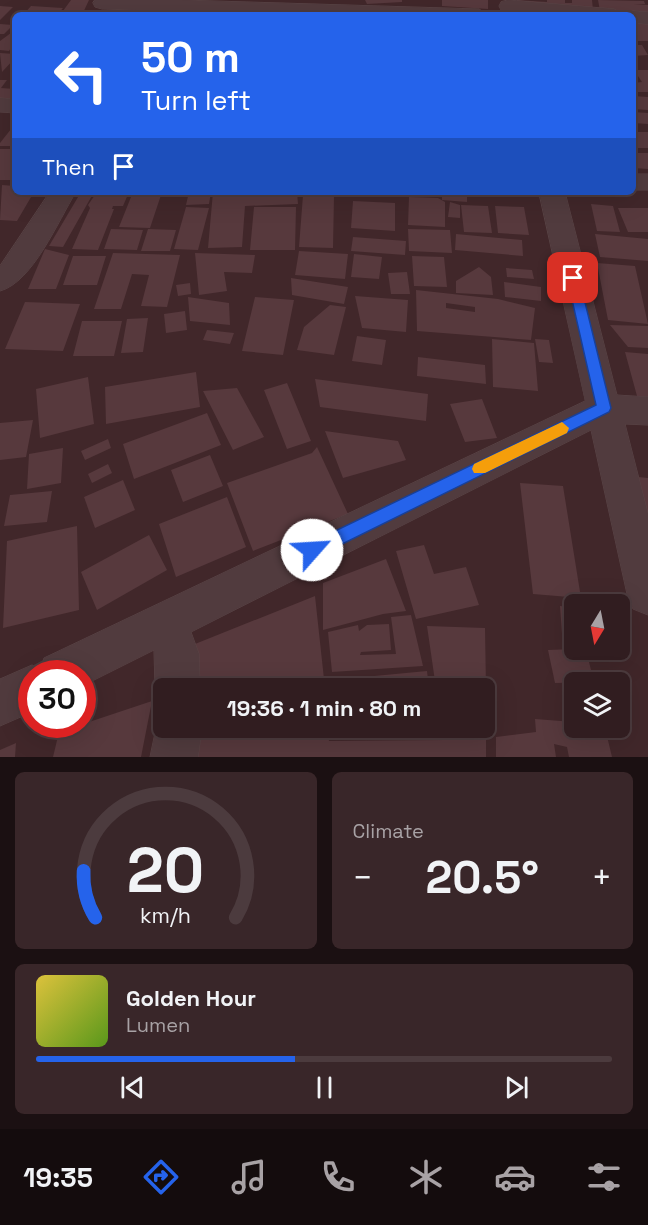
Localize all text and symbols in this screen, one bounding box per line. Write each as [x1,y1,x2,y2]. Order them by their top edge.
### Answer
text: 50 m [141,31,240,84]
icon: left [42,36,120,114]
text: Turn left [141,83,251,118]
icon: arrive [107,150,140,183]
text: Then [42,153,95,181]
pin [547,252,598,303]
icon: arrive [556,261,589,294]
position arrow [280,518,344,582]
north arrow [564,594,630,660]
map controls [564,594,630,738]
speed limit sign: 30 [18,660,96,738]
button: layers [564,672,630,738]
text: 19:36 · 1 min · 80 m [227,694,421,722]
text: Climate [353,818,424,844]
text: 20 [127,831,204,910]
text: 20.5° [426,849,539,906]
text: − [353,857,373,899]
text: + [592,857,612,899]
text: km/h [140,902,191,929]
text: Golden Hour [126,984,256,1012]
text: Lumen [126,1012,190,1038]
icon: previous [116,1071,149,1104]
icon: pause [308,1071,341,1104]
icon: next [500,1071,533,1104]
icon: directions [140,1156,182,1198]
icon: music [228,1156,270,1198]
icon: phone [317,1156,359,1198]
icon: climate [405,1156,447,1198]
icon: car [494,1156,536,1198]
icon: filters [583,1156,625,1198]
text: 19:35 [23,1160,93,1195]

